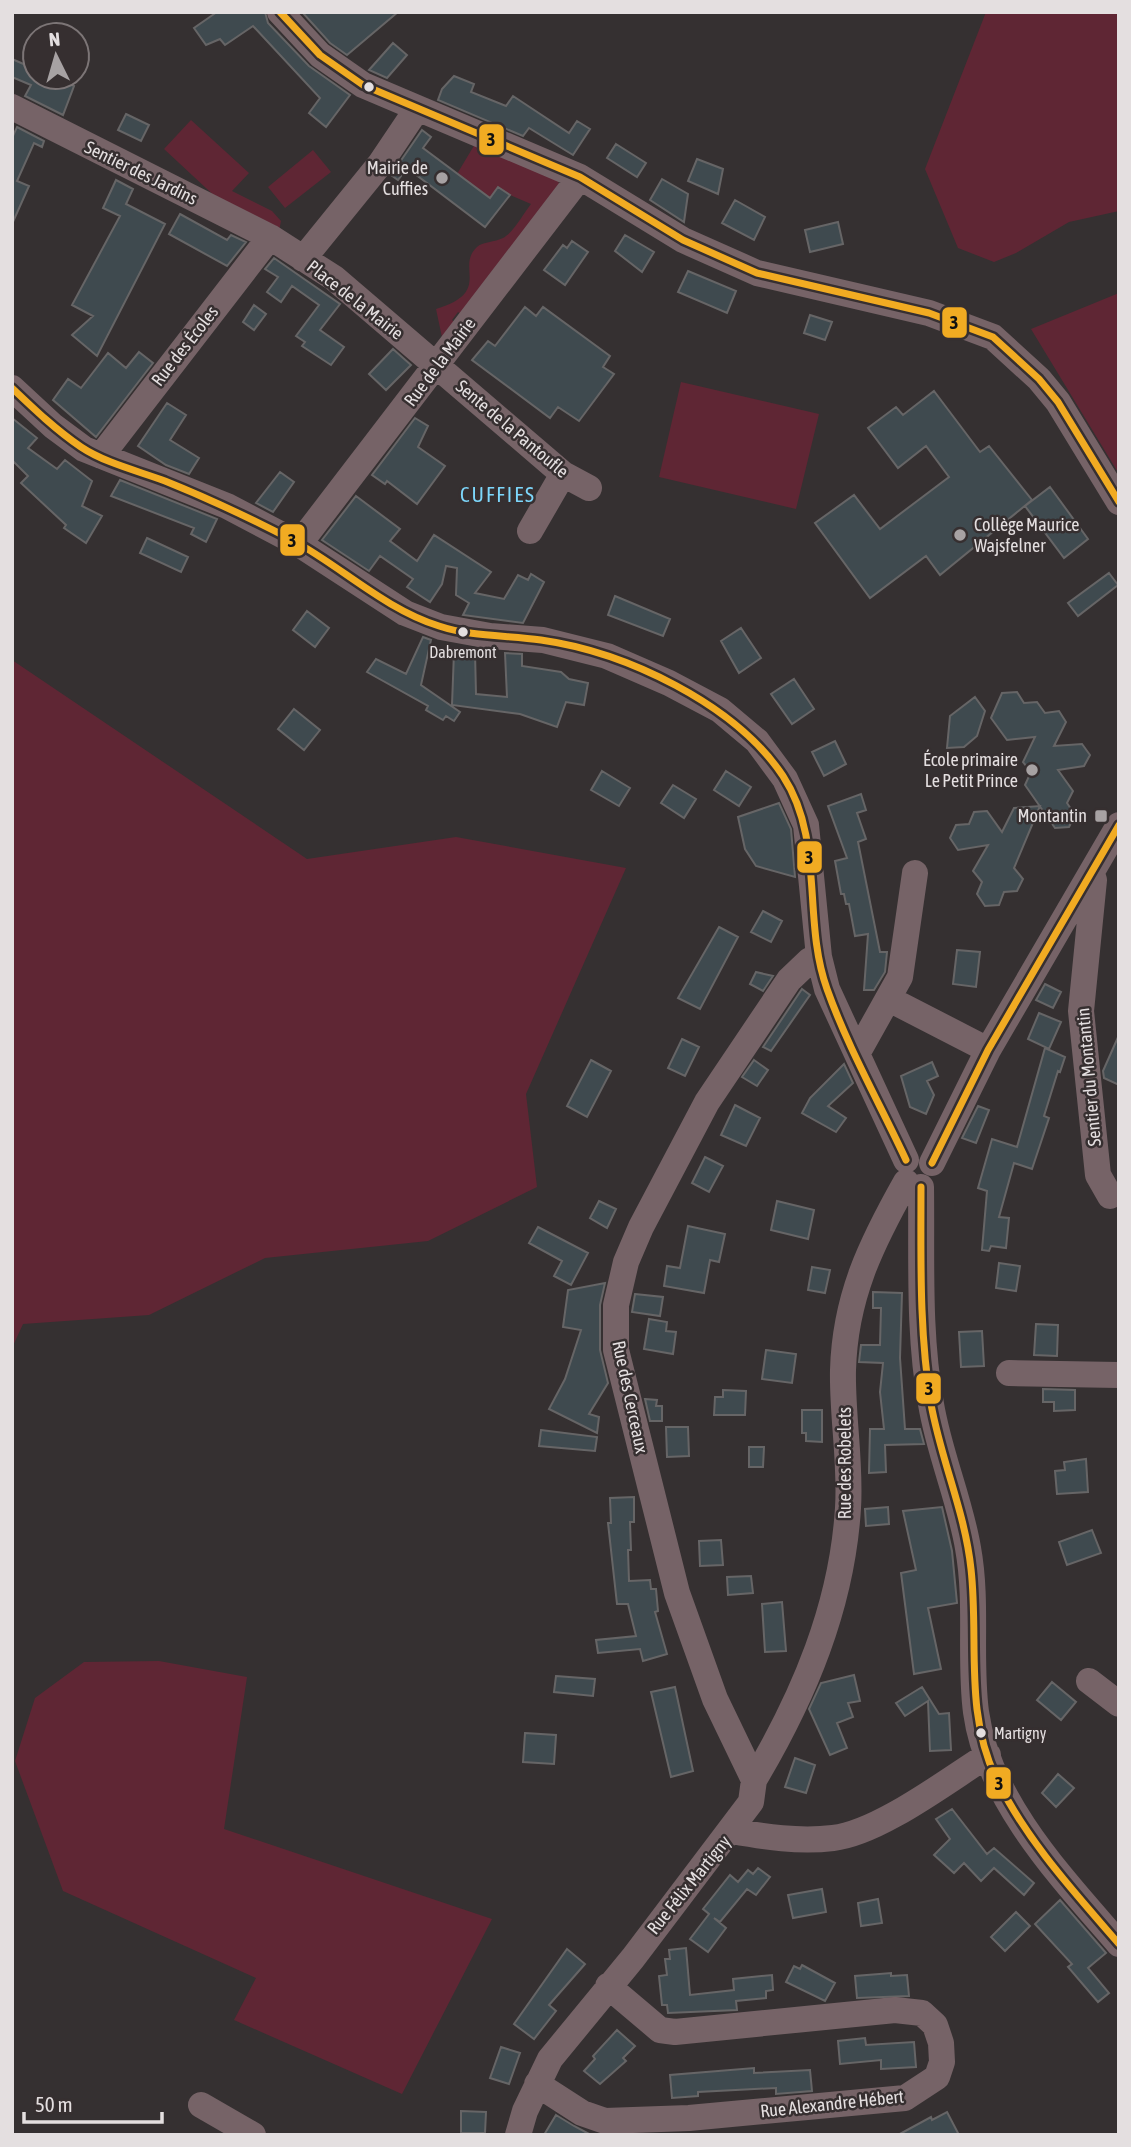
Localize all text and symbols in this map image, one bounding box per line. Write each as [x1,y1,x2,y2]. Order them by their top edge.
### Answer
north arrow [21,21,91,91]
text: N [48,28,61,51]
unlabelled marker [362,80,376,94]
line badge: 3 [478,123,505,156]
text: 3 [487,128,496,150]
street label: Sentier des Jardins [82,136,201,209]
place label: Mairie de Cuffies [367,157,428,199]
marker: Mairie de Cuffies [434,170,450,186]
street label: Place de la Mairie [303,256,408,344]
street label: Rue des Écoles [147,301,222,390]
line badge: 3 [941,306,968,339]
text: 3 [950,311,959,333]
street label: Rue de la Mairie [400,313,480,410]
street label: Sente de la Pantoufle [452,375,573,482]
district label: CUFFIES [460,482,536,506]
place label: Collège Maurice Wajsfelner [974,514,1080,556]
line badge: 3 [279,523,306,557]
marker: Collège Maurice Wajsfelner [952,527,968,543]
text: 3 [288,529,297,551]
marker: Dabremont [456,625,470,639]
place label: Dabremont [429,643,497,661]
place label: École primaire Le Petit Prince [923,749,1018,791]
marker: École primaire Le Petit Prince [1024,762,1040,778]
place label: Montantin [1017,805,1087,826]
marker: Montantin [1093,808,1109,824]
line badge: 3 [796,840,823,874]
text: 3 [805,846,814,868]
street label: Sentier du Montantin [1072,1007,1105,1147]
street label: Rue des Cerceaux [608,1339,653,1455]
line badge: 3 [915,1372,942,1405]
text: 3 [925,1377,934,1399]
street label: Rue des Robelets [834,1407,855,1519]
place label: Martigny [994,1724,1047,1743]
marker: Martigny [974,1726,988,1740]
line badge: 3 [985,1766,1012,1800]
text: 3 [995,1772,1004,1794]
street label: Rue Félix Martigny [642,1831,735,1938]
scale bar [24,2080,163,2124]
street label: Rue Alexandre Hébert [759,2086,905,2121]
text: 50 m [35,2092,73,2116]

